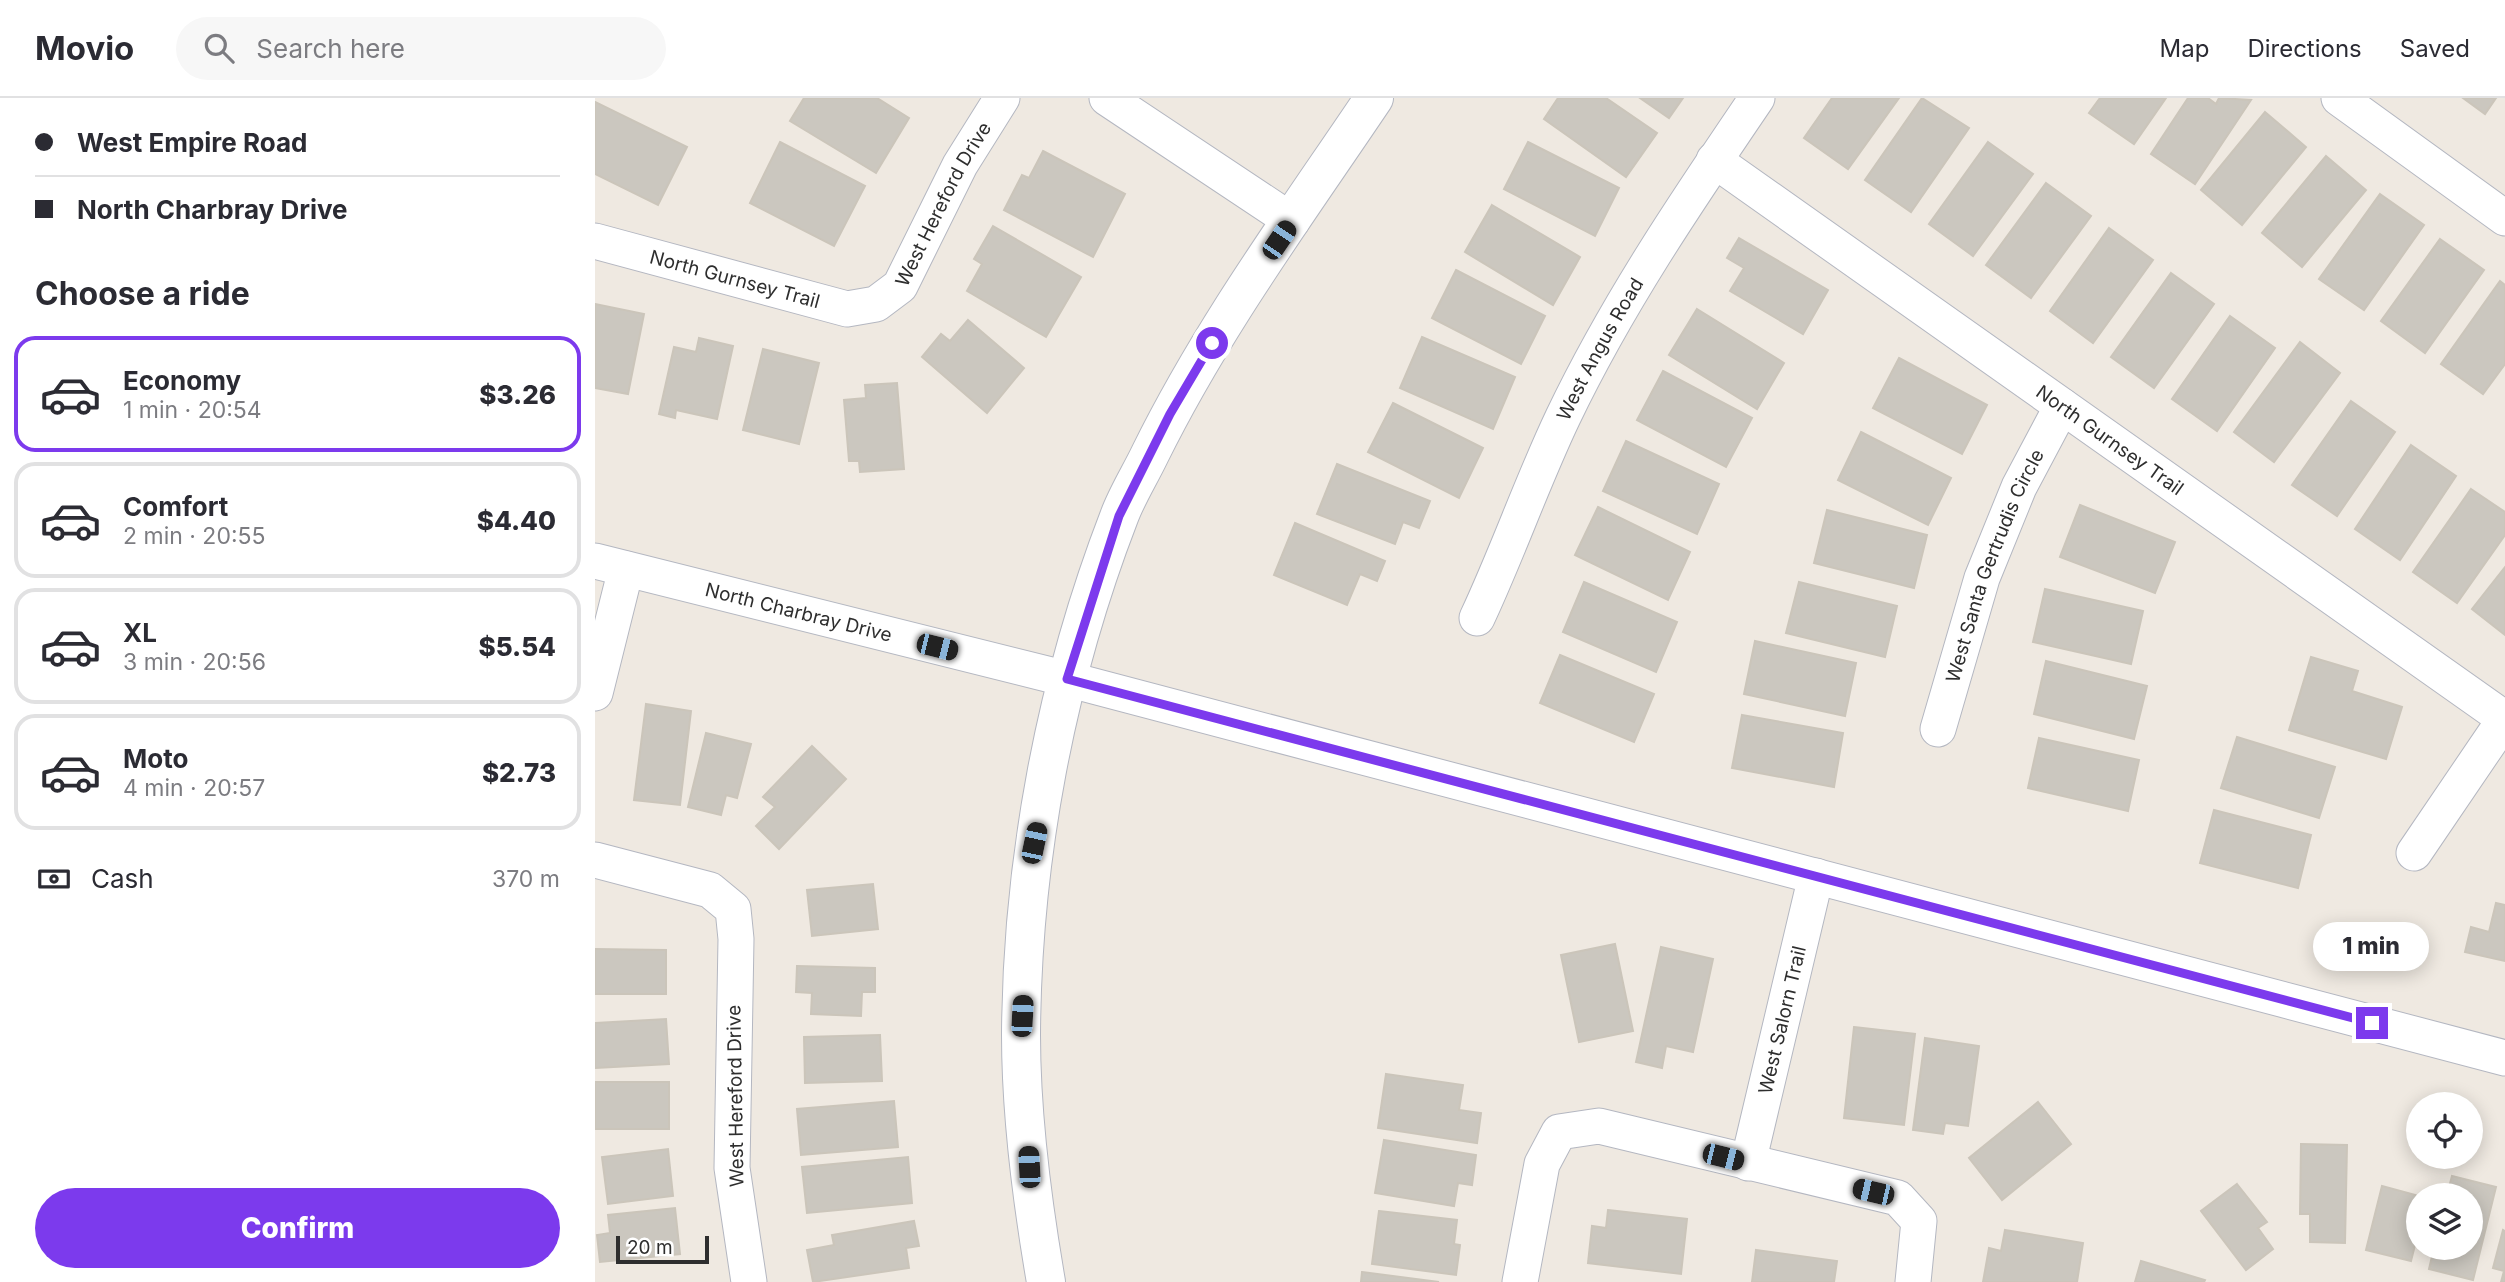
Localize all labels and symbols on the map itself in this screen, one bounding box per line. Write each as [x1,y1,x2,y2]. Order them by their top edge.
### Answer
street label: West Hereford Drive [891,118,996,290]
car [1259,217,1300,263]
street label: North Gurnsey Trail [647,245,822,313]
street label: West Angus Road [1552,274,1648,424]
route start [1196,327,1228,359]
street label: North Gurnsey Trail [2032,380,2188,500]
street label: West Santa Gertrudis Circle [1941,445,2049,685]
street label: North Charbray Drive [703,578,894,647]
car [915,632,960,662]
car [1020,820,1049,866]
callout: 1 min [2314,922,2430,970]
street label: West Salorn Trail [1754,944,1811,1096]
car [1011,994,1034,1038]
street label: West Hereford Drive [722,1005,749,1187]
route end [2356,1007,2388,1039]
car [1701,1142,1746,1172]
car [1018,1145,1041,1189]
car [1851,1177,1896,1207]
scale bar [616,1233,709,1265]

